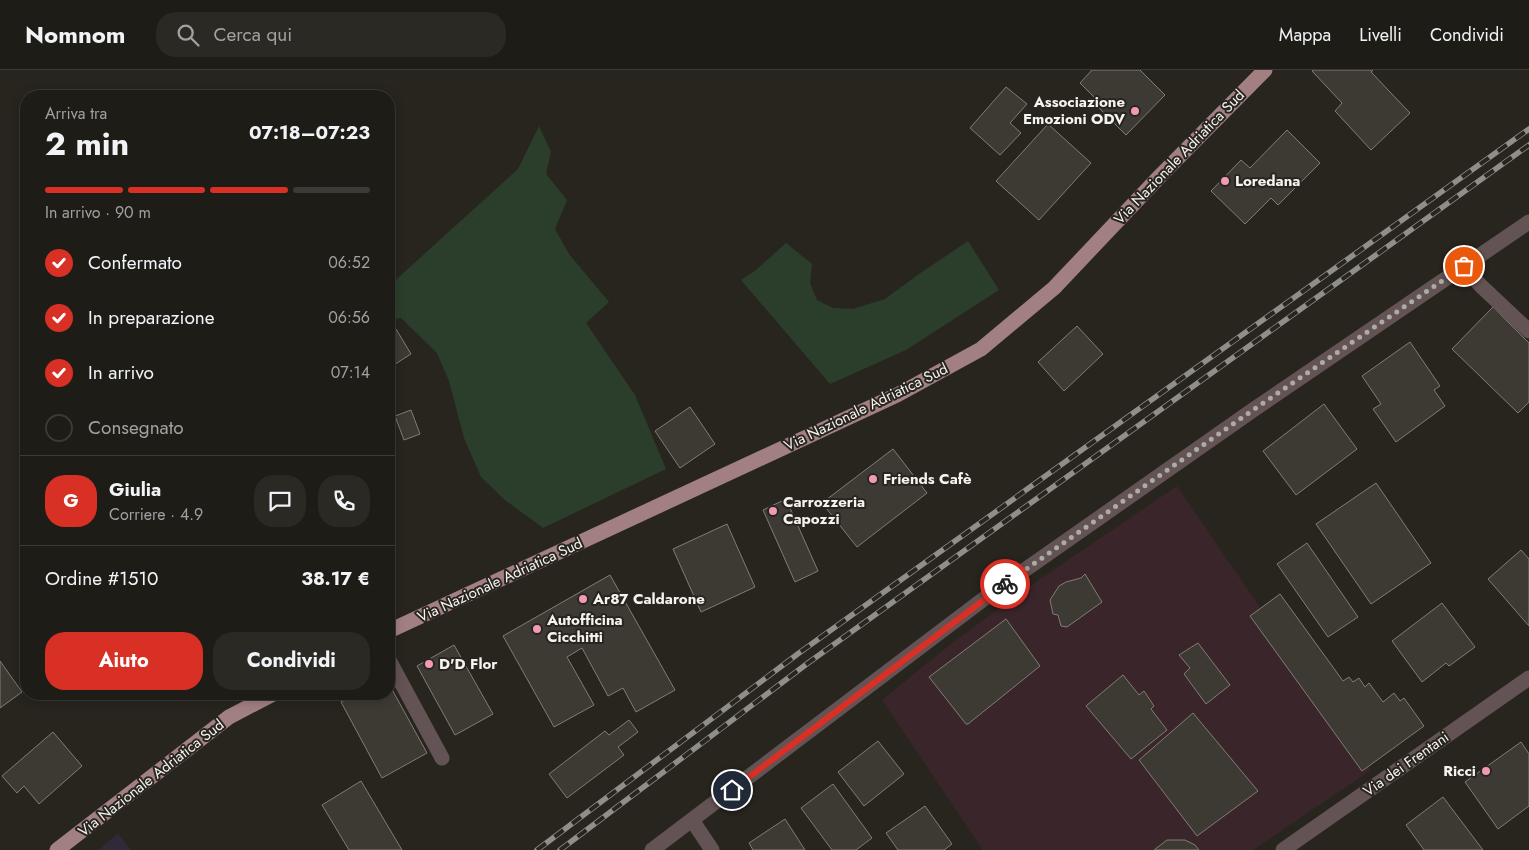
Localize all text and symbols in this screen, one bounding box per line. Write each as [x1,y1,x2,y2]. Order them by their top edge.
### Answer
search box [156,12,506,57]
text: Nomnom [25,17,126,52]
icon: search [174,21,202,49]
text: Cerca qui [214,21,292,48]
text: Mappa [1279,22,1331,48]
text: Livelli [1359,22,1402,48]
text: Condividi [1430,22,1504,48]
street label: Via Nazionale Adriatica Sud [1109,85,1249,229]
place label: Associazione Emozioni ODV [1023,91,1126,130]
text: Arriva tra [45,102,107,125]
marker: Associazione Emozioni ODV [1129,105,1141,117]
text: 07:18–07:23 [249,119,370,146]
text: 2 min [45,121,129,167]
place label: Loredana [1235,170,1300,192]
marker: Loredana [1219,175,1231,187]
text: In arrivo · 90 m [45,201,151,224]
pin [1443,245,1485,287]
icon: check [45,249,73,277]
text: Confermato [88,249,182,276]
text: 06:52 [328,251,370,274]
icon: bag [1450,252,1478,280]
icon: check [45,304,73,332]
text: In preparazione [88,304,215,331]
text: 06:56 [328,306,370,329]
street label: Via Nazionale Adriatica Sud [780,358,952,456]
icon: check [45,359,73,387]
text: In arrivo [88,359,154,386]
text: 07:14 [331,361,370,384]
text: Consegnato [88,414,184,441]
place label: Friends Cafè [883,468,972,490]
marker: Friends Cafè [867,473,879,485]
button: chat [254,475,306,527]
button: phone [318,475,370,527]
text: Giulia [109,476,161,503]
text: G [63,487,79,514]
place label: Carrozzeria Capozzi [783,491,865,530]
text: Corriere · 4.9 [109,503,203,526]
marker: Carrozzeria Capozzi [767,505,779,517]
street label: Via Nazionale Adriatica Sud [414,532,586,628]
courier [980,559,1030,609]
text: Ordine #1510 [45,565,158,592]
text: 38.17 € [301,565,370,592]
icon: bike [991,570,1019,598]
place label: Ar87 Caldarone [592,588,705,610]
marker: Ar87 Caldarone [577,593,589,605]
place label: Autofficina Cicchitti [546,609,623,648]
marker: Autofficina Cicchitti [531,623,543,635]
button: Aiuto [45,632,203,690]
button: Condividi [213,632,370,690]
place label: D'D Flor [439,653,498,675]
marker: D'D Flor [423,658,435,670]
street label: Via Nazionale Adriatica Sud [73,714,229,842]
street label: Via dei Frentani [1359,726,1453,802]
place label: Ricci [1443,760,1476,782]
marker: Ricci [1480,765,1492,777]
pin [711,769,753,811]
icon: home [718,776,746,804]

